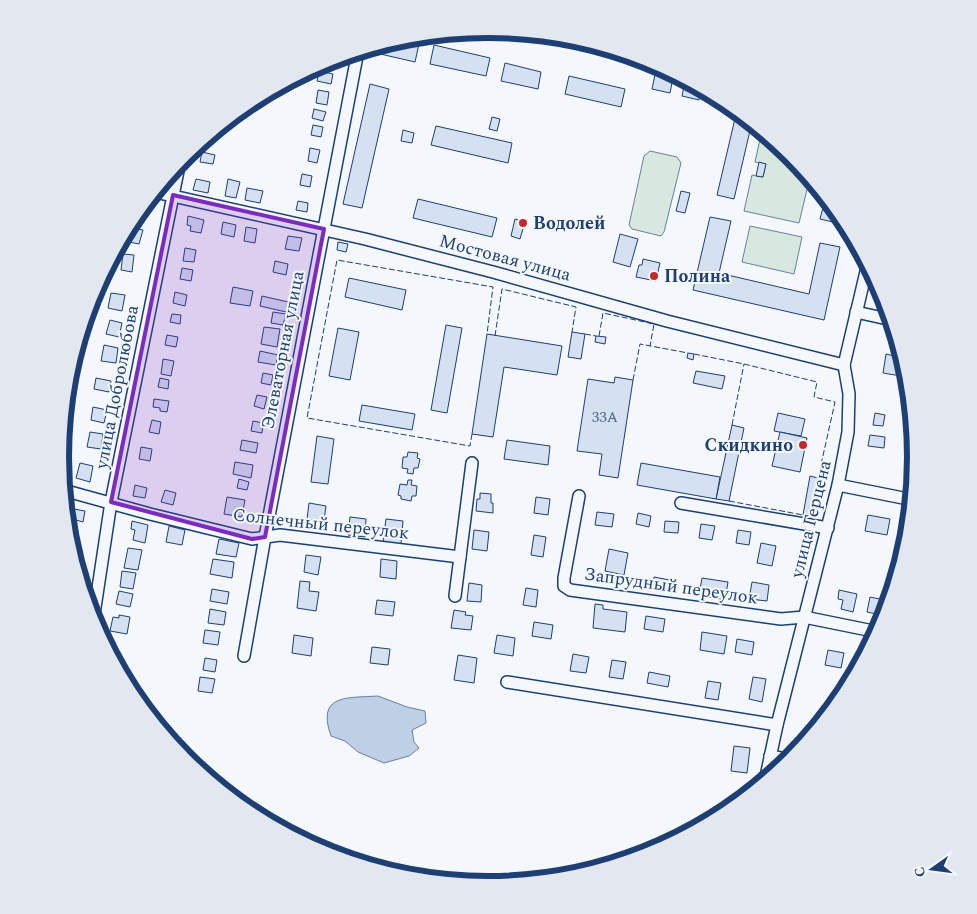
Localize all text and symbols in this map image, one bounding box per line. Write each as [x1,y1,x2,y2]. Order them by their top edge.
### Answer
place label: Водолей [533,210,606,237]
marker: Водолей [517,217,529,229]
street label: Мостовая улица [436,227,574,289]
place label: Полина [664,263,731,290]
street label: Элеваторная улица [254,268,312,431]
marker: Полина [648,270,660,282]
street label: улица Добролюбова [88,302,146,472]
house number: 33А [592,406,618,429]
place label: Скидкино [705,432,793,459]
marker: Скидкино [797,439,809,451]
street label: улица Герцена [783,457,839,582]
street label: Солнечный переулок [232,501,410,547]
street label: Запрудный переулок [582,560,760,612]
north arrow [907,844,957,894]
text: С [908,865,931,879]

